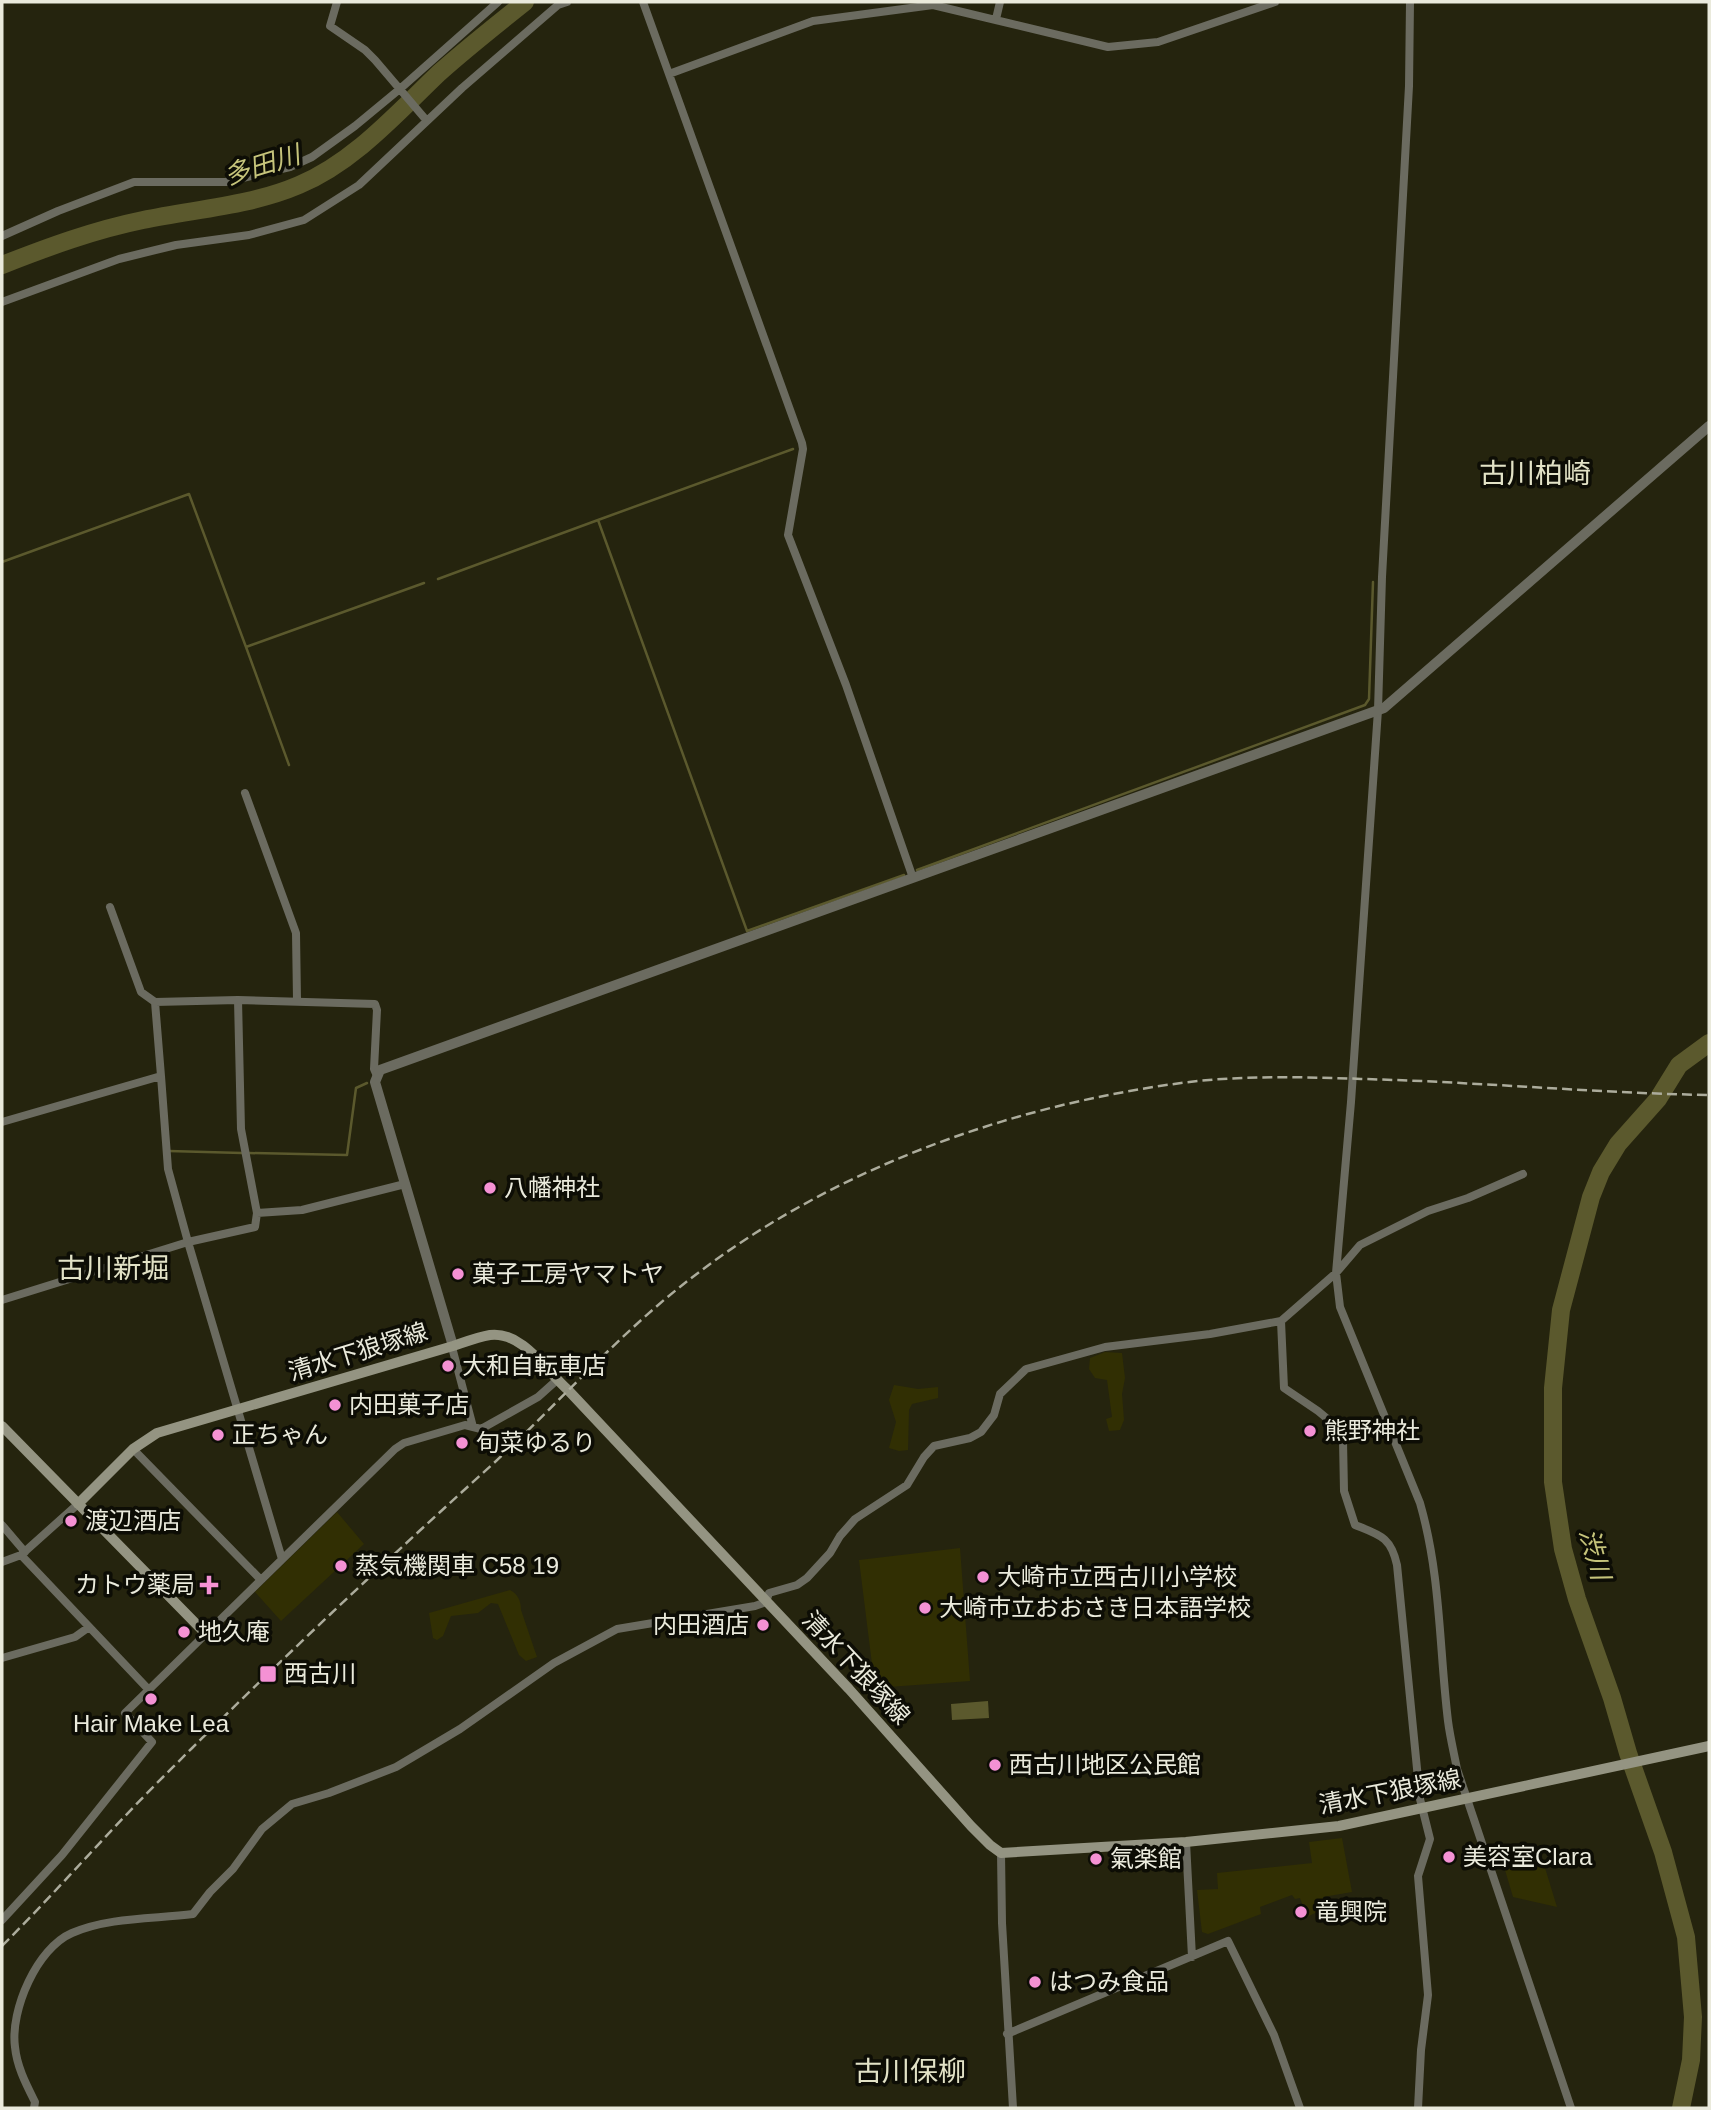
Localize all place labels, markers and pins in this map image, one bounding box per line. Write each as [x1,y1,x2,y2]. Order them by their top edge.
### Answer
place label: 八幡神社 [504,1174,600,1201]
marker: 八幡神社 [482,1180,498,1196]
place label: 菓子工房ヤマトヤ [472,1260,664,1287]
marker: 菓子工房ヤマトヤ [450,1266,466,1282]
place label: 大和自転車店 [462,1352,606,1379]
marker: 大和自転車店 [440,1358,456,1374]
place label: 内田菓子店 [349,1391,469,1418]
marker: 内田菓子店 [327,1397,343,1413]
place label: 熊野神社 [1324,1417,1420,1444]
place label: 正ちゃん [232,1421,328,1448]
marker: 熊野神社 [1302,1423,1318,1439]
marker: 正ちゃん [210,1427,226,1443]
place label: 旬菜ゆるり [476,1429,596,1456]
marker: 旬菜ゆるり [454,1435,470,1451]
place label: 渡辺酒店 [85,1507,181,1534]
marker: 渡辺酒店 [63,1513,79,1529]
place label: 蒸気機関車 C58 19 [355,1552,559,1579]
marker: 蒸気機関車 C58 19 [333,1558,349,1574]
place label: 大崎市立西古川小学校 [997,1563,1237,1590]
marker: 大崎市立西古川小学校 [975,1569,991,1585]
place label: カトウ薬局 [75,1571,195,1598]
marker: カトウ薬局 [201,1577,217,1593]
place label: 大崎市立おおさき日本語学校 [939,1594,1251,1621]
marker: 大崎市立おおさき日本語学校 [917,1600,933,1616]
place label: 内田酒店 [653,1611,749,1638]
marker: 内田酒店 [755,1617,771,1633]
place label: 地久庵 [198,1618,270,1645]
marker: 地久庵 [176,1624,192,1640]
place label: 西古川 [284,1660,356,1687]
marker: 西古川 [258,1664,278,1684]
marker: Hair Make Lea [143,1691,159,1707]
place label: Hair Make Lea [73,1710,230,1737]
place label: 西古川地区公民館 [1009,1751,1201,1778]
marker: 西古川地区公民館 [987,1757,1003,1773]
place label: 美容室Clara [1463,1843,1593,1870]
place label: 氣楽館 [1110,1845,1182,1872]
marker: 美容室Clara [1441,1849,1457,1865]
marker: 氣楽館 [1088,1851,1104,1867]
place label: 竜興院 [1315,1898,1387,1925]
marker: 竜興院 [1293,1904,1309,1920]
place label: はつみ食品 [1049,1968,1169,1995]
marker: はつみ食品 [1027,1974,1043,1990]

